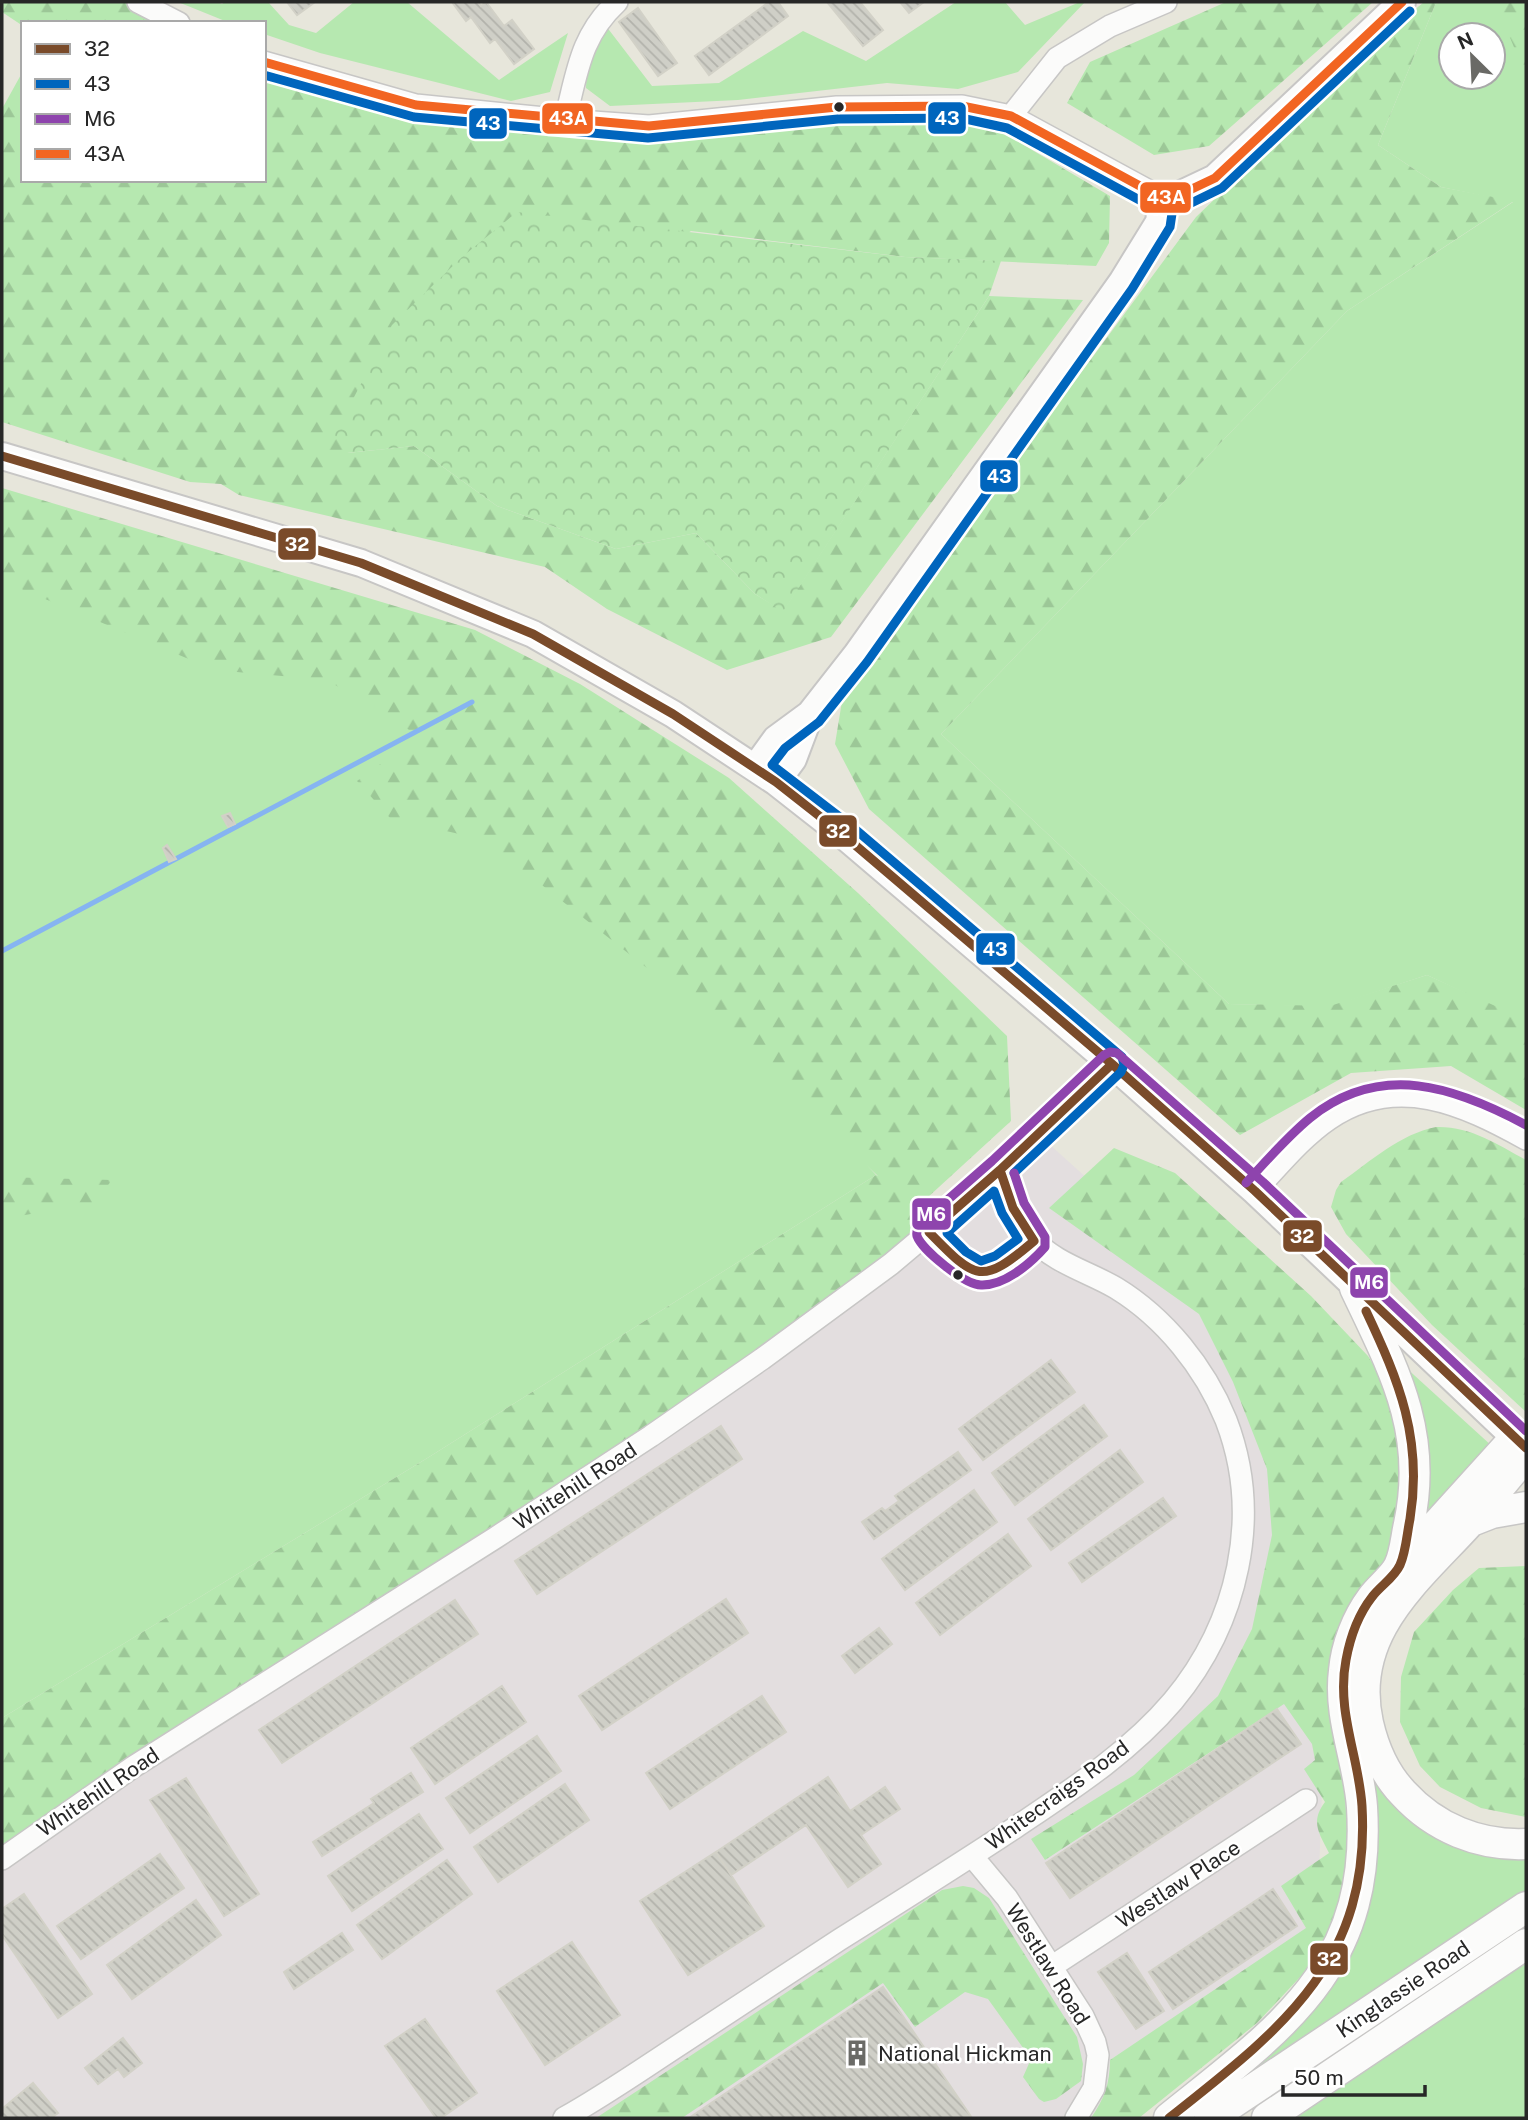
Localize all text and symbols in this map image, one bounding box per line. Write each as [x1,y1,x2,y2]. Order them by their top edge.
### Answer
legend [21,21,266,182]
north arrow [1437,21,1507,91]
text: N [1454,27,1476,54]
text: 32 [84,36,110,61]
text: 43 [84,71,110,96]
unlabelled marker [832,100,846,114]
line badge: 43 [927,101,967,135]
line badge: 43A [541,102,594,135]
text: M6 [84,106,116,131]
line badge: 43 [468,107,508,140]
text: 43A [549,107,588,129]
text: 43 [934,107,960,129]
text: 43 [475,112,501,134]
text: 43A [84,141,125,166]
line badge: 43A [1139,181,1192,214]
text: 43A [1147,186,1186,208]
line badge: 43 [979,459,1019,493]
text: 43 [986,465,1012,487]
line badge: 32 [277,527,317,561]
text: 32 [285,533,309,555]
line badge: 32 [818,814,858,848]
text: 32 [826,820,850,842]
line badge: 43 [975,932,1016,966]
text: 43 [982,938,1008,960]
line badge: M6 [911,1197,952,1231]
text: M6 [916,1203,946,1225]
line badge: 32 [1282,1219,1323,1253]
text: 32 [1290,1225,1314,1247]
line badge: M6 [1349,1266,1389,1299]
unlabelled marker [951,1268,965,1282]
text: M6 [1354,1271,1384,1293]
street label: Whitehill Road [509,1437,641,1535]
street label: Whitecraigs Road [980,1735,1134,1855]
street label: Whitehill Road [32,1742,164,1842]
street label: Westlaw Place [1111,1835,1245,1933]
street label: Westlaw Road [1001,1899,1095,2029]
street label: Kinglassie Road [1332,1935,1474,2043]
line badge: 32 [1309,1942,1349,1976]
text: 32 [1317,1948,1341,1970]
building icon: National Hickman [842,2038,872,2068]
place label: National Hickman [878,2041,1052,2066]
scale bar [1283,2054,1425,2098]
text: 50 m [1294,2065,1344,2090]

